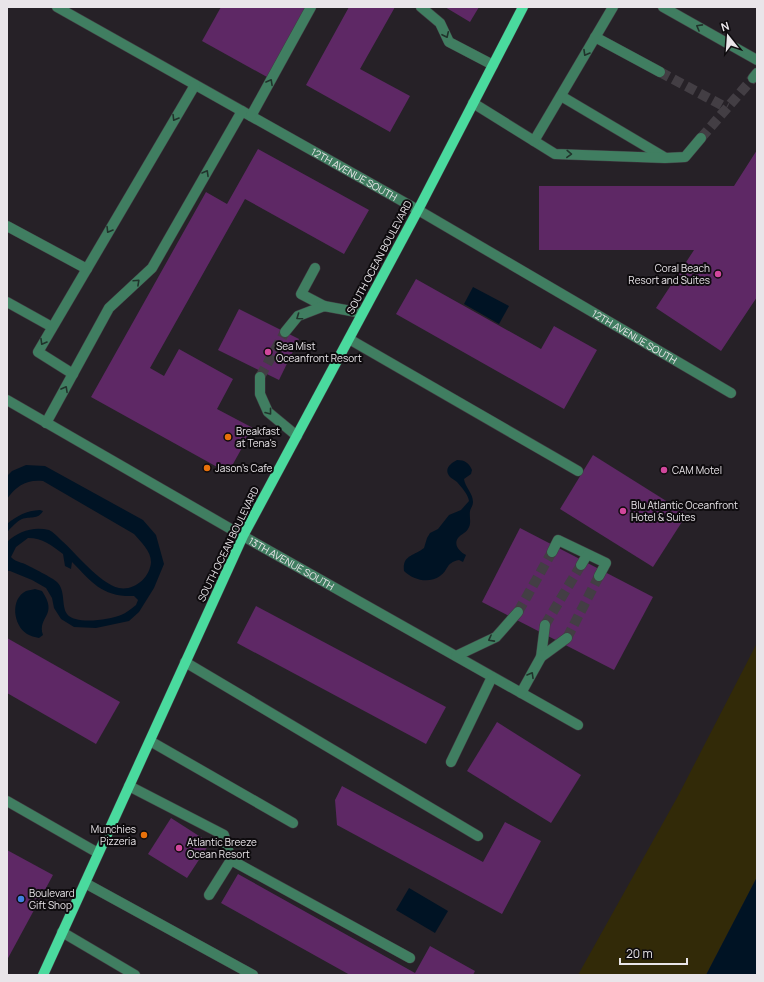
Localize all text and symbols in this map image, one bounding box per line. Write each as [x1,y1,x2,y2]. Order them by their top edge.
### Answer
north arrow [708,16,748,56]
text: N [719,18,731,34]
one-way arrow [695,24,703,31]
one-way arrow [441,31,449,38]
one-way arrow [583,49,590,56]
one-way arrow [265,79,272,86]
one-way arrow [173,114,180,121]
street label: 12TH AVENUE SOUTH [309,144,400,204]
one-way arrow [566,150,572,159]
one-way arrow [202,170,209,177]
street label: SOUTH OCEAN BOULEVARD [343,198,415,316]
one-way arrow [107,226,114,233]
place label: Coral Beach Resort and Suites [628,261,710,287]
marker: Coral Beach Resort and Suites [713,269,723,279]
one-way arrow [132,279,140,287]
street label: 12TH AVENUE SOUTH [589,306,680,367]
one-way arrow [296,313,303,320]
one-way arrow [41,338,48,345]
place label: Sea Mist Oceanfront Resort [276,339,362,365]
marker: Sea Mist Oceanfront Resort [263,347,273,357]
one-way arrow [60,385,68,393]
one-way arrow [264,407,271,414]
place label: Breakfast at Tena's [236,424,280,450]
marker: Breakfast at Tena's [223,432,233,442]
place label: Jason's Cafe [215,461,273,475]
marker: Jason's Cafe [202,463,212,473]
place label: CAM Motel [672,463,722,477]
marker: CAM Motel [659,465,669,475]
street label: SOUTH OCEAN BOULEVARD [194,484,262,604]
place label: Blu Atlantic Oceanfront Hotel & Suites [631,498,738,524]
marker: Blu Atlantic Oceanfront Hotel & Suites [618,506,628,516]
street label: 13TH AVENUE SOUTH [246,534,337,593]
one-way arrow [487,634,495,642]
one-way arrow [527,672,534,679]
place label: Munchies Pizzeria [91,822,136,848]
marker: Munchies Pizzeria [139,830,149,840]
place label: Atlantic Breeze Ocean Resort [187,835,257,861]
marker: Atlantic Breeze Ocean Resort [174,843,184,853]
place label: Boulevard Gift Shop [29,886,75,912]
marker: Boulevard Gift Shop [16,894,26,904]
scale bar [620,940,687,966]
text: 20 m [626,945,653,962]

